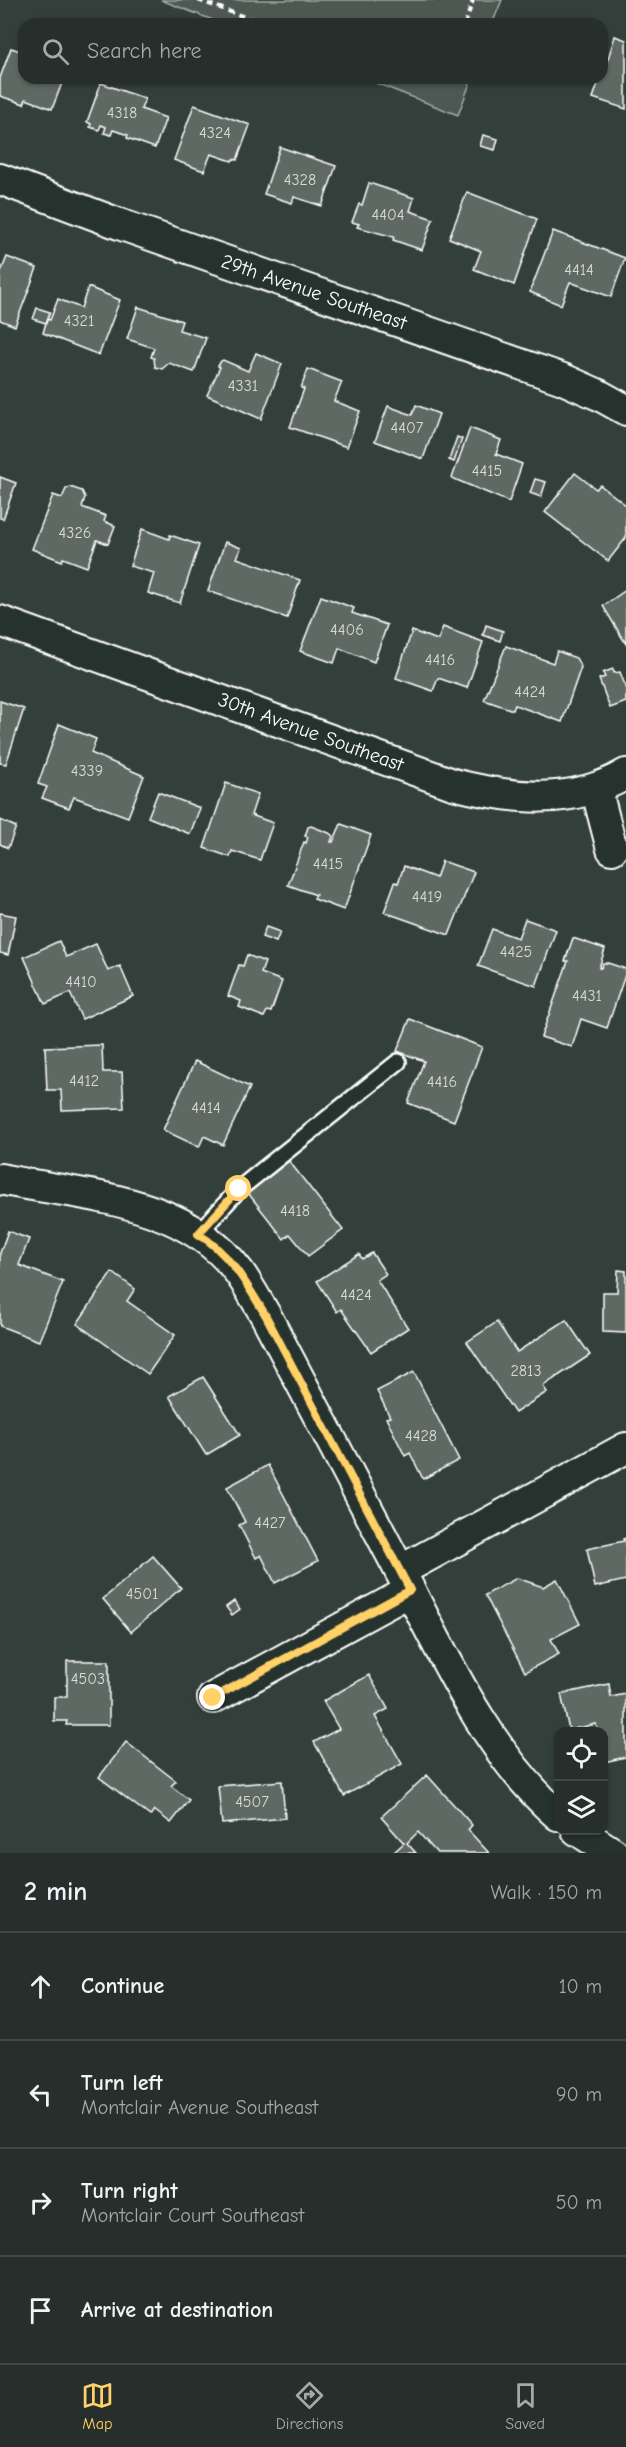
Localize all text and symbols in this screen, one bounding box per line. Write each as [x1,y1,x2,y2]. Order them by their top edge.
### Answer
search box [18,18,608,84]
icon: search [39,35,72,68]
text: Search here [87,38,202,64]
house number: 4318 [107,104,137,122]
house number: 4324 [199,124,231,142]
house number: 4328 [284,171,316,189]
house number: 4404 [372,206,404,224]
street label: 29th Avenue Southeast [218,249,411,335]
house number: 4414 [564,261,594,279]
house number: 4321 [64,312,94,330]
house number: 4331 [228,377,258,395]
house number: 4407 [391,419,424,437]
house number: 4415 [472,462,502,480]
house number: 4326 [59,524,91,542]
house number: 4406 [330,621,364,639]
house number: 4416 [425,651,455,669]
house number: 4424 [514,683,546,701]
street label: 30th Avenue Southeast [215,688,408,777]
house number: 4339 [71,762,103,780]
house number: 4415 [313,855,343,873]
house number: 4419 [412,888,442,906]
house number: 4425 [500,943,532,961]
house number: 4410 [65,973,97,991]
house number: 4431 [572,987,602,1005]
house number: 4412 [69,1072,99,1090]
house number: 4416 [427,1073,457,1091]
house number: 4414 [191,1099,221,1117]
route start [225,1175,251,1201]
house number: 4418 [280,1202,310,1220]
house number: 4424 [340,1286,372,1304]
house number: 2813 [510,1362,542,1380]
house number: 4428 [405,1427,437,1445]
house number: 4427 [254,1514,286,1532]
house number: 4501 [126,1585,158,1603]
house number: 4503 [71,1670,105,1688]
route end [199,1684,225,1710]
map controls [554,1727,608,1835]
button: locate [554,1727,608,1781]
button: layers [554,1781,608,1835]
house number: 4507 [235,1793,269,1811]
text: 2 min [24,1877,87,1907]
text: Walk · 150 m [491,1881,602,1904]
icon: ahead [24,1970,57,2003]
text: Continue [81,1973,164,1999]
text: 10 m [559,1975,602,1998]
text: Turn left [81,2070,163,2096]
icon: left [24,2078,57,2111]
text: 90 m [556,2083,602,2106]
text: Montclair Avenue Southeast [81,2096,318,2119]
text: Turn right [81,2178,178,2204]
icon: right [24,2186,57,2219]
text: 50 m [556,2191,602,2214]
text: Montclair Court Southeast [81,2204,304,2227]
icon: arrive [24,2294,57,2327]
text: Arrive at destination [81,2297,273,2323]
tab: Map [81,2379,114,2433]
tab: Directions [276,2379,343,2433]
tab: Saved [505,2379,545,2433]

